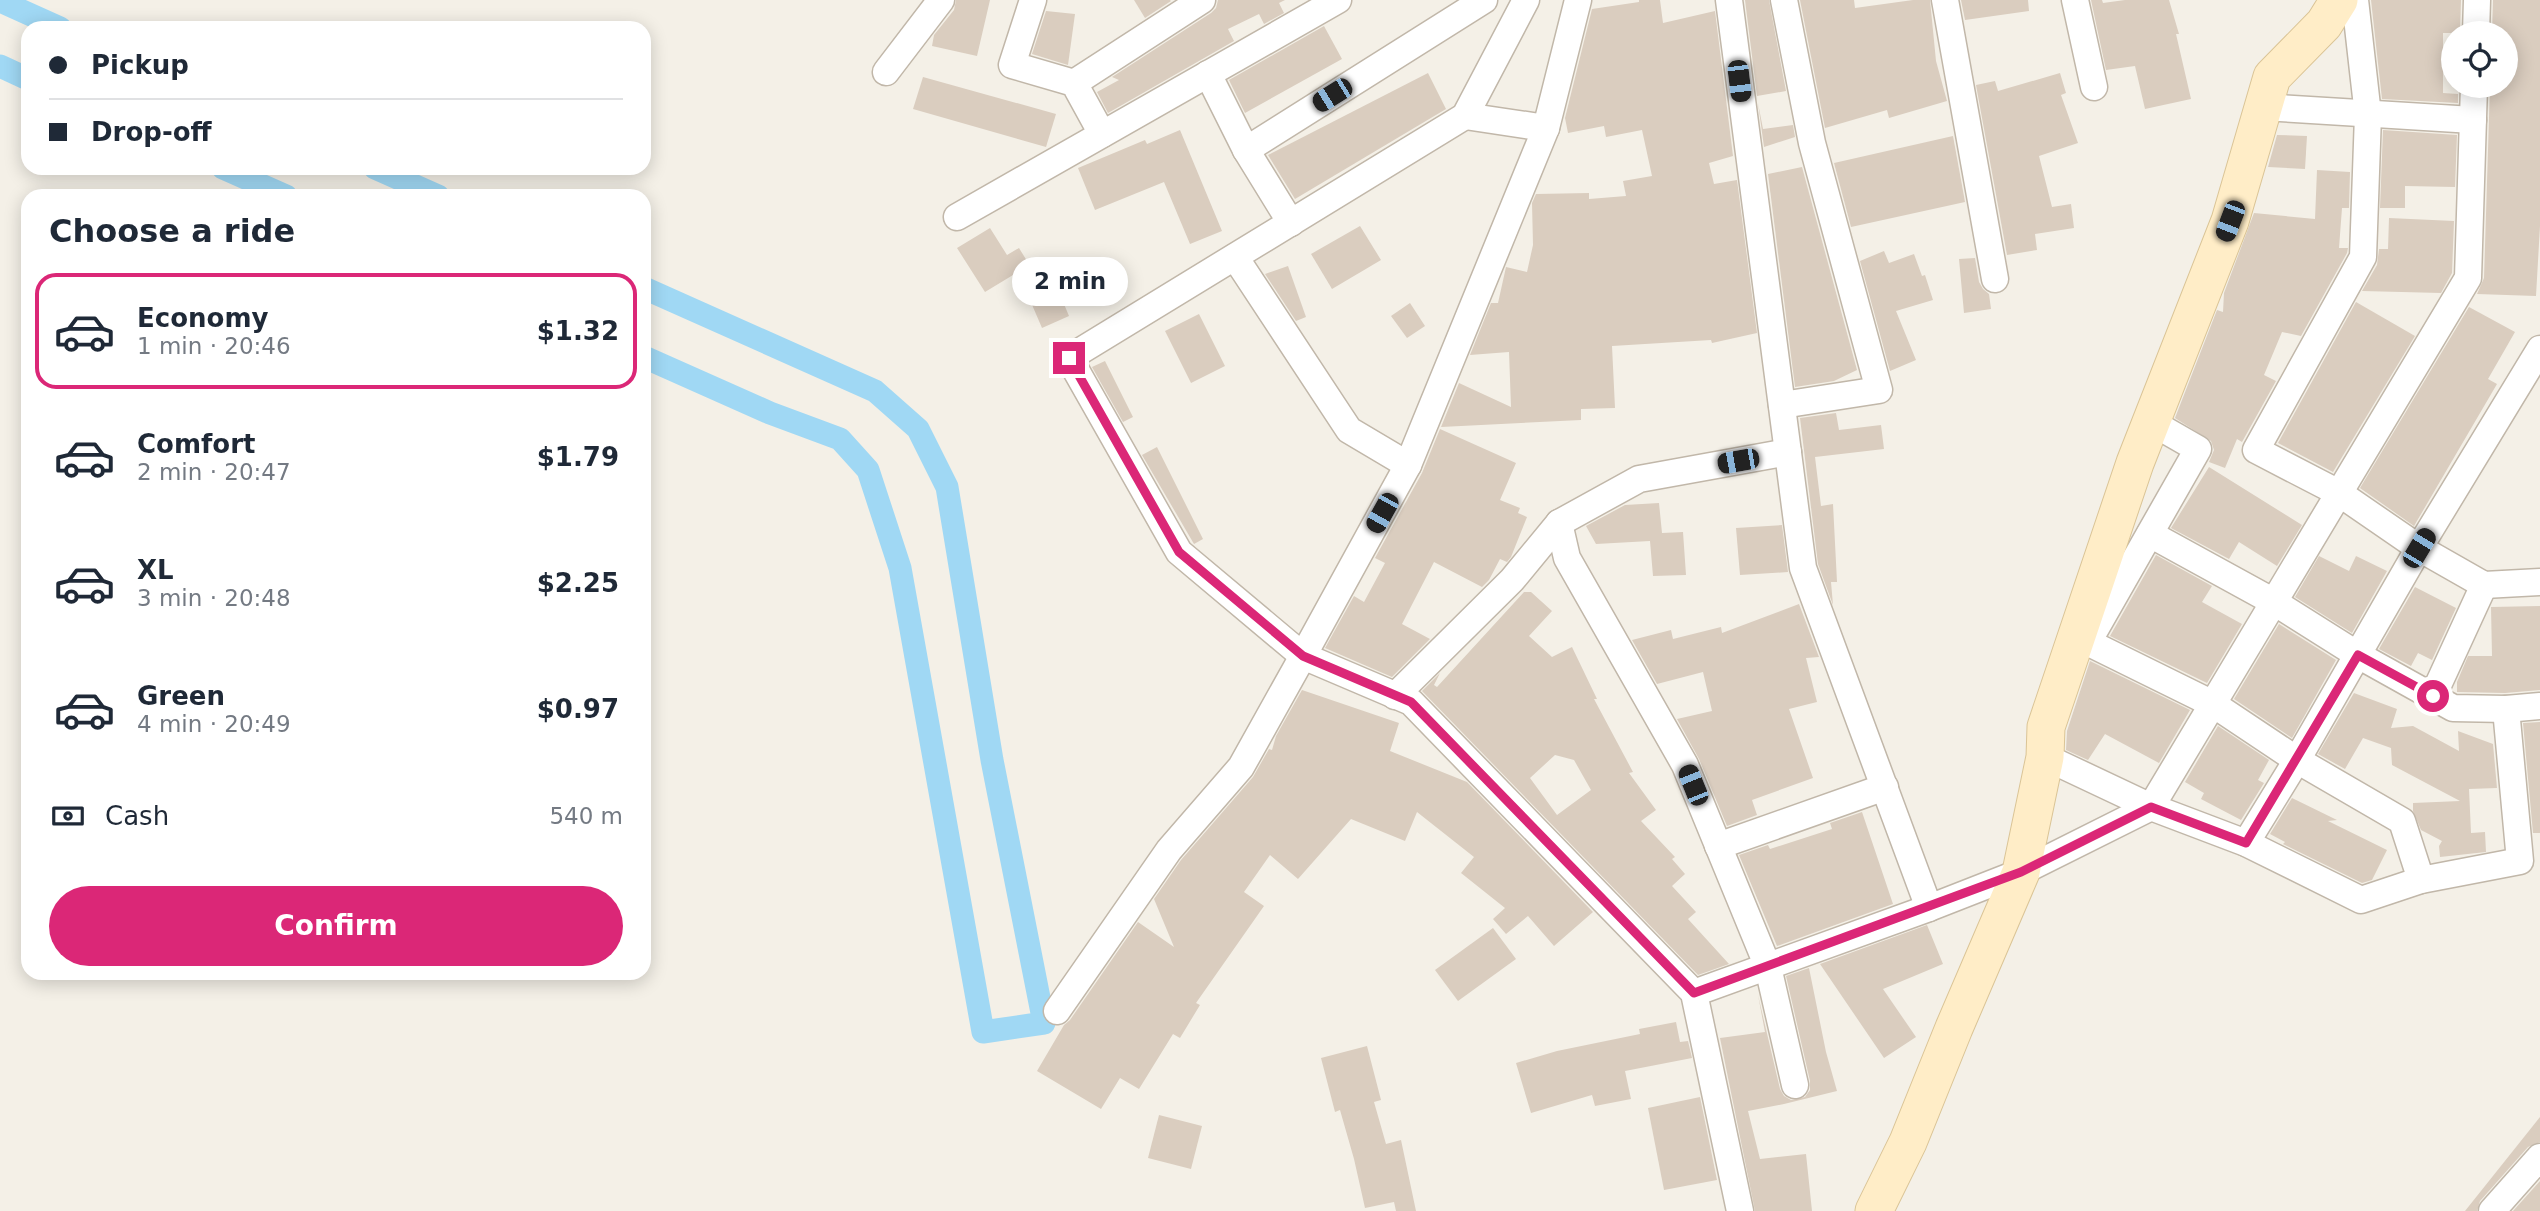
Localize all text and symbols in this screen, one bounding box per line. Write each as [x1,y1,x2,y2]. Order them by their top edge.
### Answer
map controls [2441,21,2518,98]
button: locate [2441,21,2518,98]
text: Pickup [91,50,189,80]
car [1727,59,1752,103]
car [1309,75,1356,115]
text: Drop-off [91,117,212,147]
car [2213,198,2248,244]
text: Choose a ride [49,212,295,250]
callout: 2 min [1011,256,1127,306]
text: 2 min [1034,268,1106,294]
icon: car [53,300,116,363]
text: Economy [137,303,268,333]
text: $1.32 [537,316,619,346]
text: 1 min · 20:46 [137,333,291,359]
route end [1053,342,1085,374]
icon: car [53,426,116,489]
text: Comfort [137,429,255,459]
text: $1.79 [537,442,619,472]
car [1716,447,1761,475]
text: 2 min · 20:47 [137,459,291,485]
car [1363,490,1402,536]
car [2400,525,2439,571]
icon: car [53,552,116,615]
text: XL [137,555,174,585]
text: $2.25 [537,568,619,598]
text: 3 min · 20:48 [137,585,291,611]
icon: car [53,678,116,741]
route start [2417,680,2449,712]
text: Green [137,681,225,711]
text: $0.97 [537,694,619,724]
text: 4 min · 20:49 [137,711,291,737]
car [1676,762,1711,808]
icon: cash [49,797,87,835]
text: Cash [105,801,169,831]
text: 540 m [549,803,623,829]
button: Confirm [49,886,623,966]

